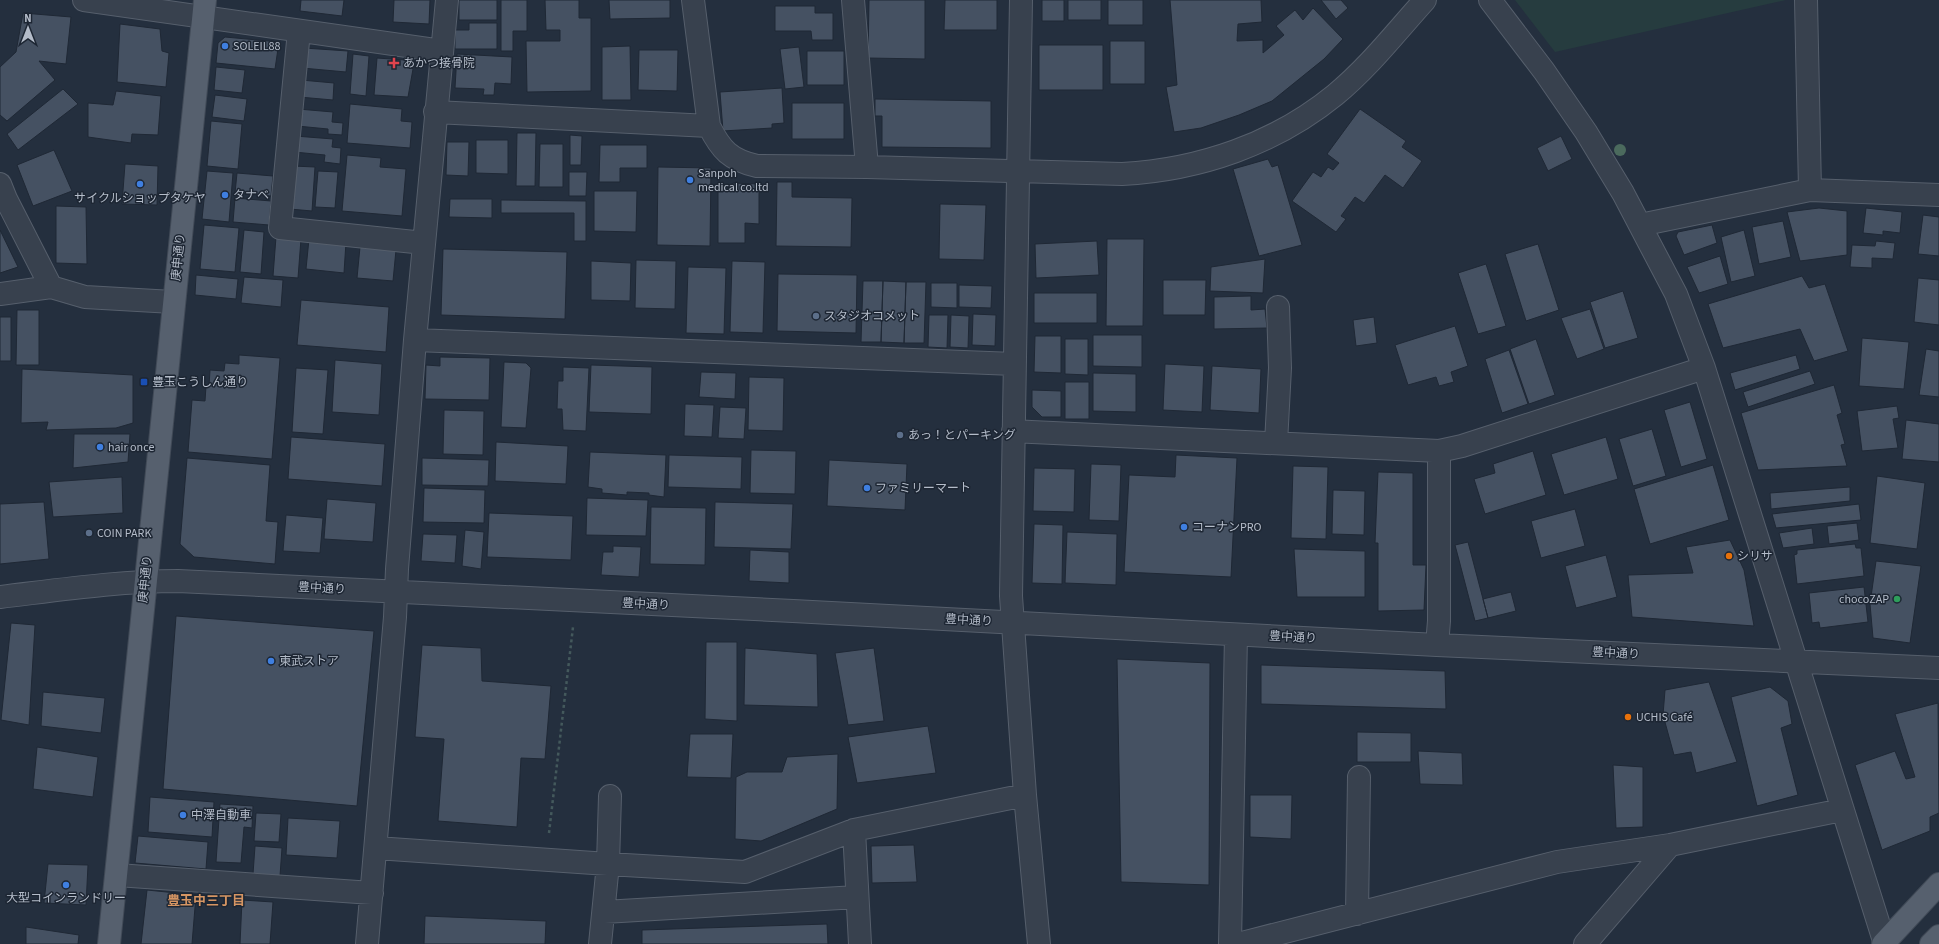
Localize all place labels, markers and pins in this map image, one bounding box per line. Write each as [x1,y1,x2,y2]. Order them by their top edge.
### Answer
place label: SOLEIL88 [233,38,280,55]
marker: SOLEIL88 [220,41,230,51]
place label: あかつ接骨院 [403,55,475,72]
marker: あかつ接骨院 [388,57,400,69]
place label: Sanpoh medical co.ltd [698,165,769,196]
marker: Sanpoh medical co.ltd [685,175,695,185]
marker: サイクルショップタケヤ [135,179,145,189]
place label: タナベ [233,187,269,204]
place label: サイクルショップタケヤ [74,190,206,207]
marker: タナベ [220,190,230,200]
place label: スタジオコメット [824,308,920,325]
marker: スタジオコメット [811,311,821,321]
place label: 豊玉こうしん通り [152,374,248,391]
marker: 豊玉こうしん通り [139,377,149,387]
place label: あっ！とパーキング [908,427,1016,444]
marker: あっ！とパーキング [895,430,905,440]
place label: hair once [108,439,154,456]
marker: hair once [95,442,105,452]
place label: ファミリーマート [875,480,971,497]
marker: ファミリーマート [862,483,872,493]
place label: コーナンPRO [1192,519,1262,536]
marker: コーナンPRO [1179,522,1189,532]
place label: COIN PARK [97,525,151,542]
marker: COIN PARK [84,528,94,538]
place label: シリサ [1737,548,1773,565]
marker: シリサ [1724,551,1734,561]
place label: chocoZAP [1839,591,1889,608]
marker: chocoZAP [1892,594,1902,604]
place label: 東武ストア [279,653,339,670]
marker: 東武ストア [266,656,276,666]
place label: UCHIS Café [1636,709,1693,726]
marker: UCHIS Café [1623,712,1633,722]
place label: 中澤自動車 [191,807,251,824]
marker: 中澤自動車 [178,810,188,820]
marker: 大型コインランドリー [61,880,71,890]
place label: 大型コインランドリー [6,890,126,907]

